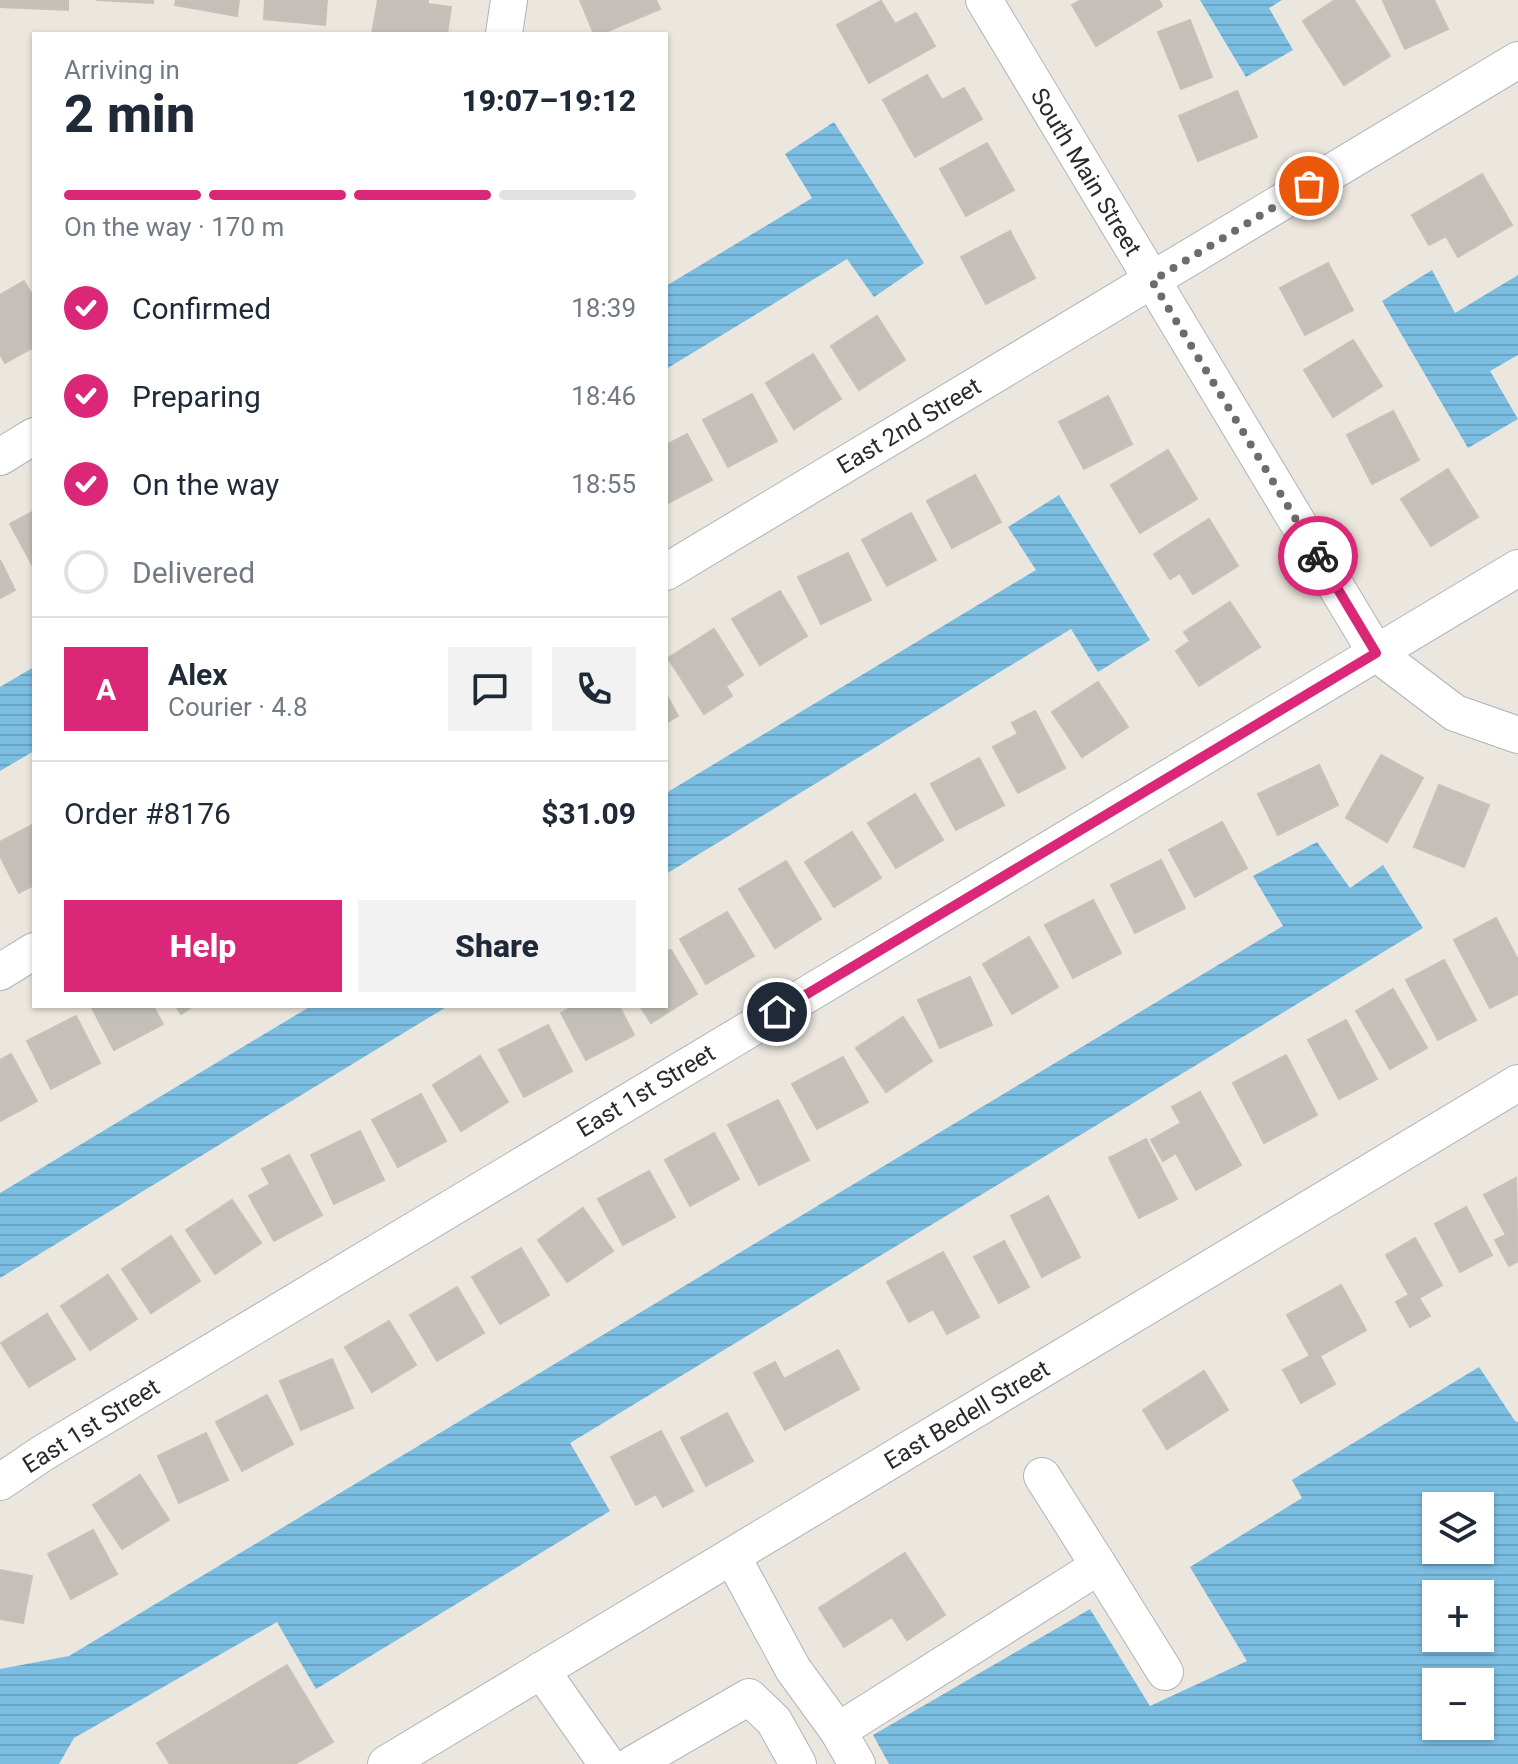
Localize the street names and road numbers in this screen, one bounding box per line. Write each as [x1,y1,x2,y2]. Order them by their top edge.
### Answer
street label: South Main Street [1025,83,1147,261]
street label: East 2nd Street [832,372,986,480]
street label: East 1st Street [572,1039,720,1143]
street label: East Bedell Street [879,1355,1055,1475]
street label: East 1st Street [17,1373,165,1479]

